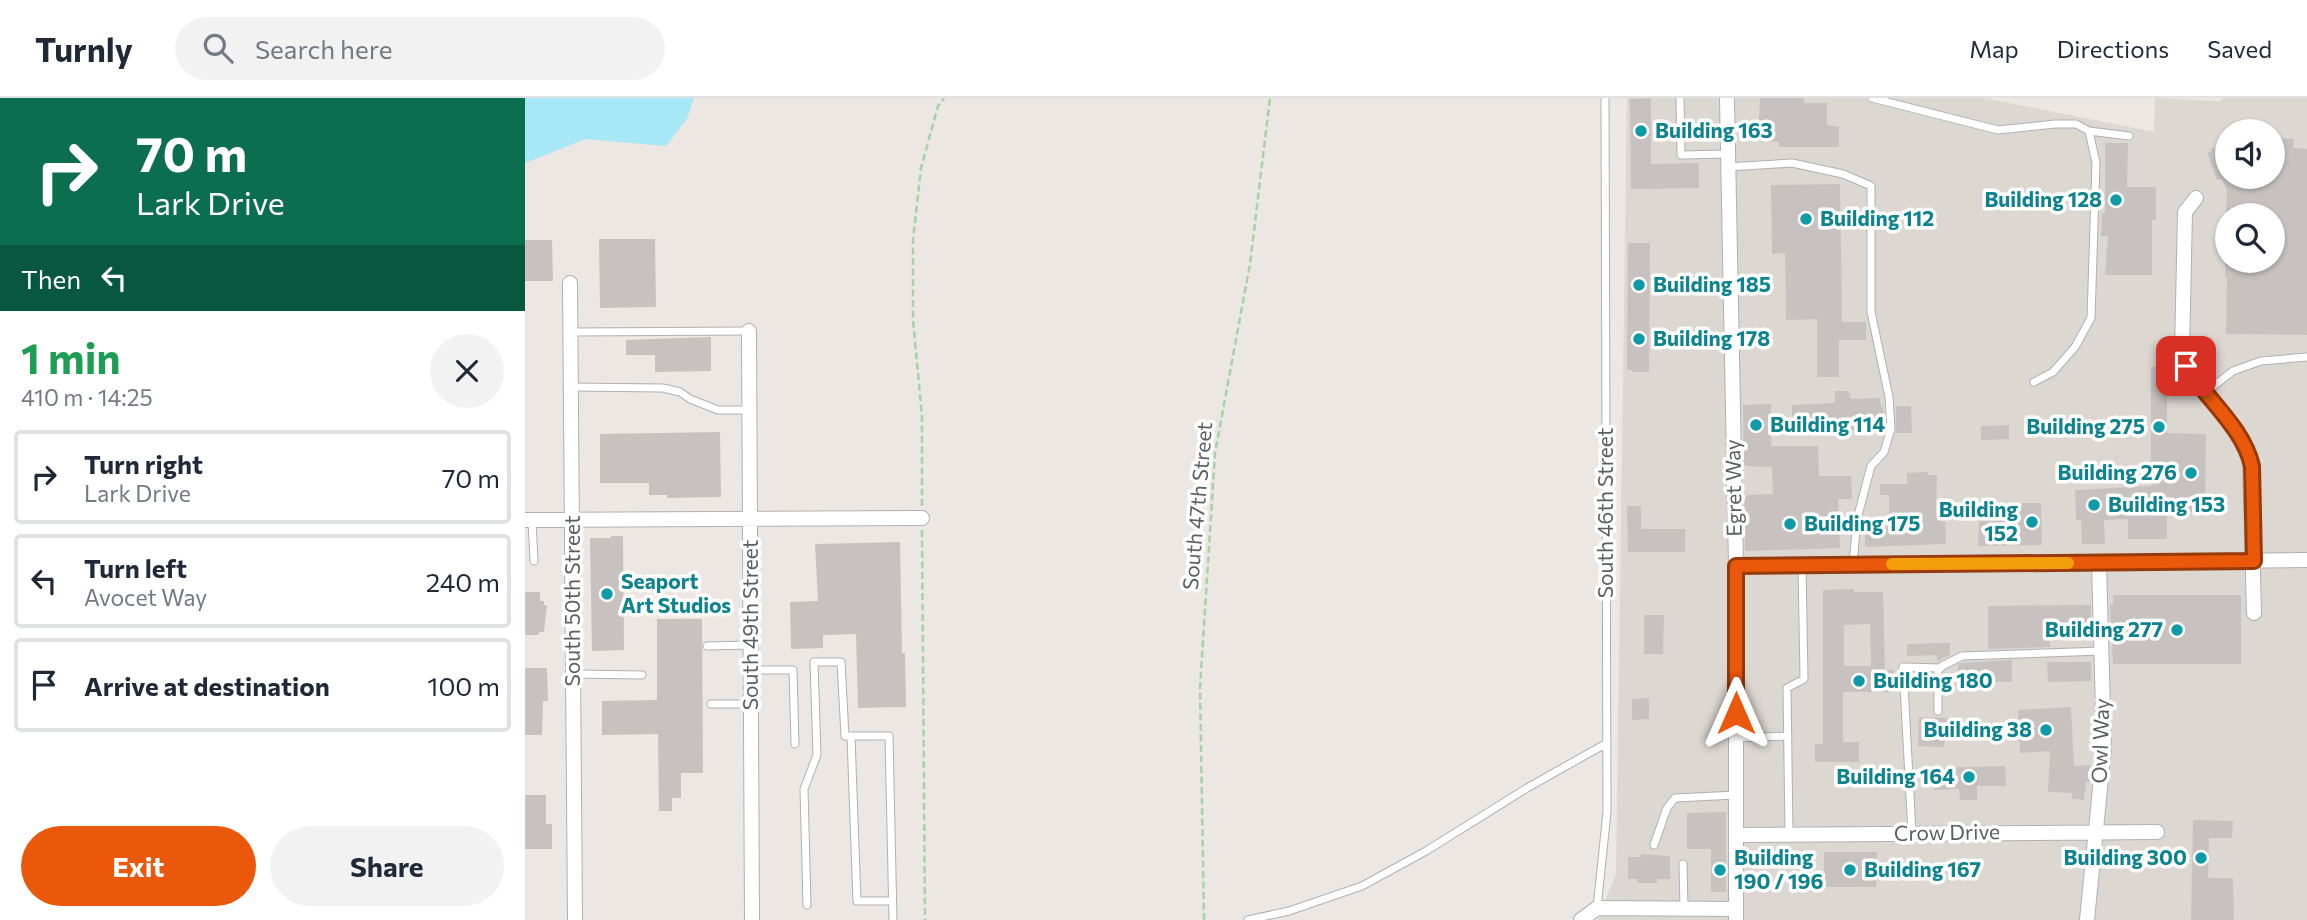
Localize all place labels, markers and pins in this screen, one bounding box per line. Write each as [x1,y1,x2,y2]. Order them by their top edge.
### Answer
place label: Building 163 [1655,117,1773,142]
marker: Building 163 [1633,123,1649,139]
place label: Building 128 [1984,186,2102,211]
marker: Building 128 [2108,192,2124,208]
place label: Building 112 [1820,205,1934,230]
marker: Building 112 [1798,211,1814,227]
place label: Building 185 [1653,271,1771,296]
marker: Building 185 [1631,277,1647,293]
place label: Building 178 [1653,325,1770,350]
marker: Building 178 [1631,331,1647,347]
pin [2156,336,2216,396]
place label: Building 114 [1770,411,1885,436]
place label: Building 275 [2026,413,2145,438]
marker: Building 114 [1748,417,1764,433]
marker: Building 275 [2151,419,2167,435]
place label: Building 276 [2058,459,2177,484]
marker: Building 276 [2183,465,2199,481]
place label: Building 153 [2108,491,2225,516]
place label: Building 152 [1939,496,2018,545]
marker: Building 153 [2086,497,2102,513]
place label: Building 175 [1804,510,1920,535]
marker: Building 152 [2024,514,2040,530]
marker: Building 175 [1782,516,1798,532]
place label: Seaport Art Studios [621,568,731,617]
marker: Seaport Art Studios [599,586,615,602]
place label: Building 277 [2045,616,2163,641]
marker: Building 277 [2169,622,2185,638]
place label: Building 180 [1873,667,1993,692]
marker: Building 180 [1851,673,1867,689]
place label: Building 38 [1923,716,2032,741]
marker: Building 38 [2038,722,2054,738]
place label: Building 164 [1836,763,1955,788]
marker: Building 164 [1961,769,1977,785]
place label: Building 190 / 196 [1734,844,1823,893]
place label: Building 300 [2064,844,2187,869]
marker: Building 300 [2193,850,2209,866]
place label: Building 167 [1864,856,1981,881]
marker: Building 190 / 196 [1712,862,1728,878]
marker: Building 167 [1842,862,1858,878]

